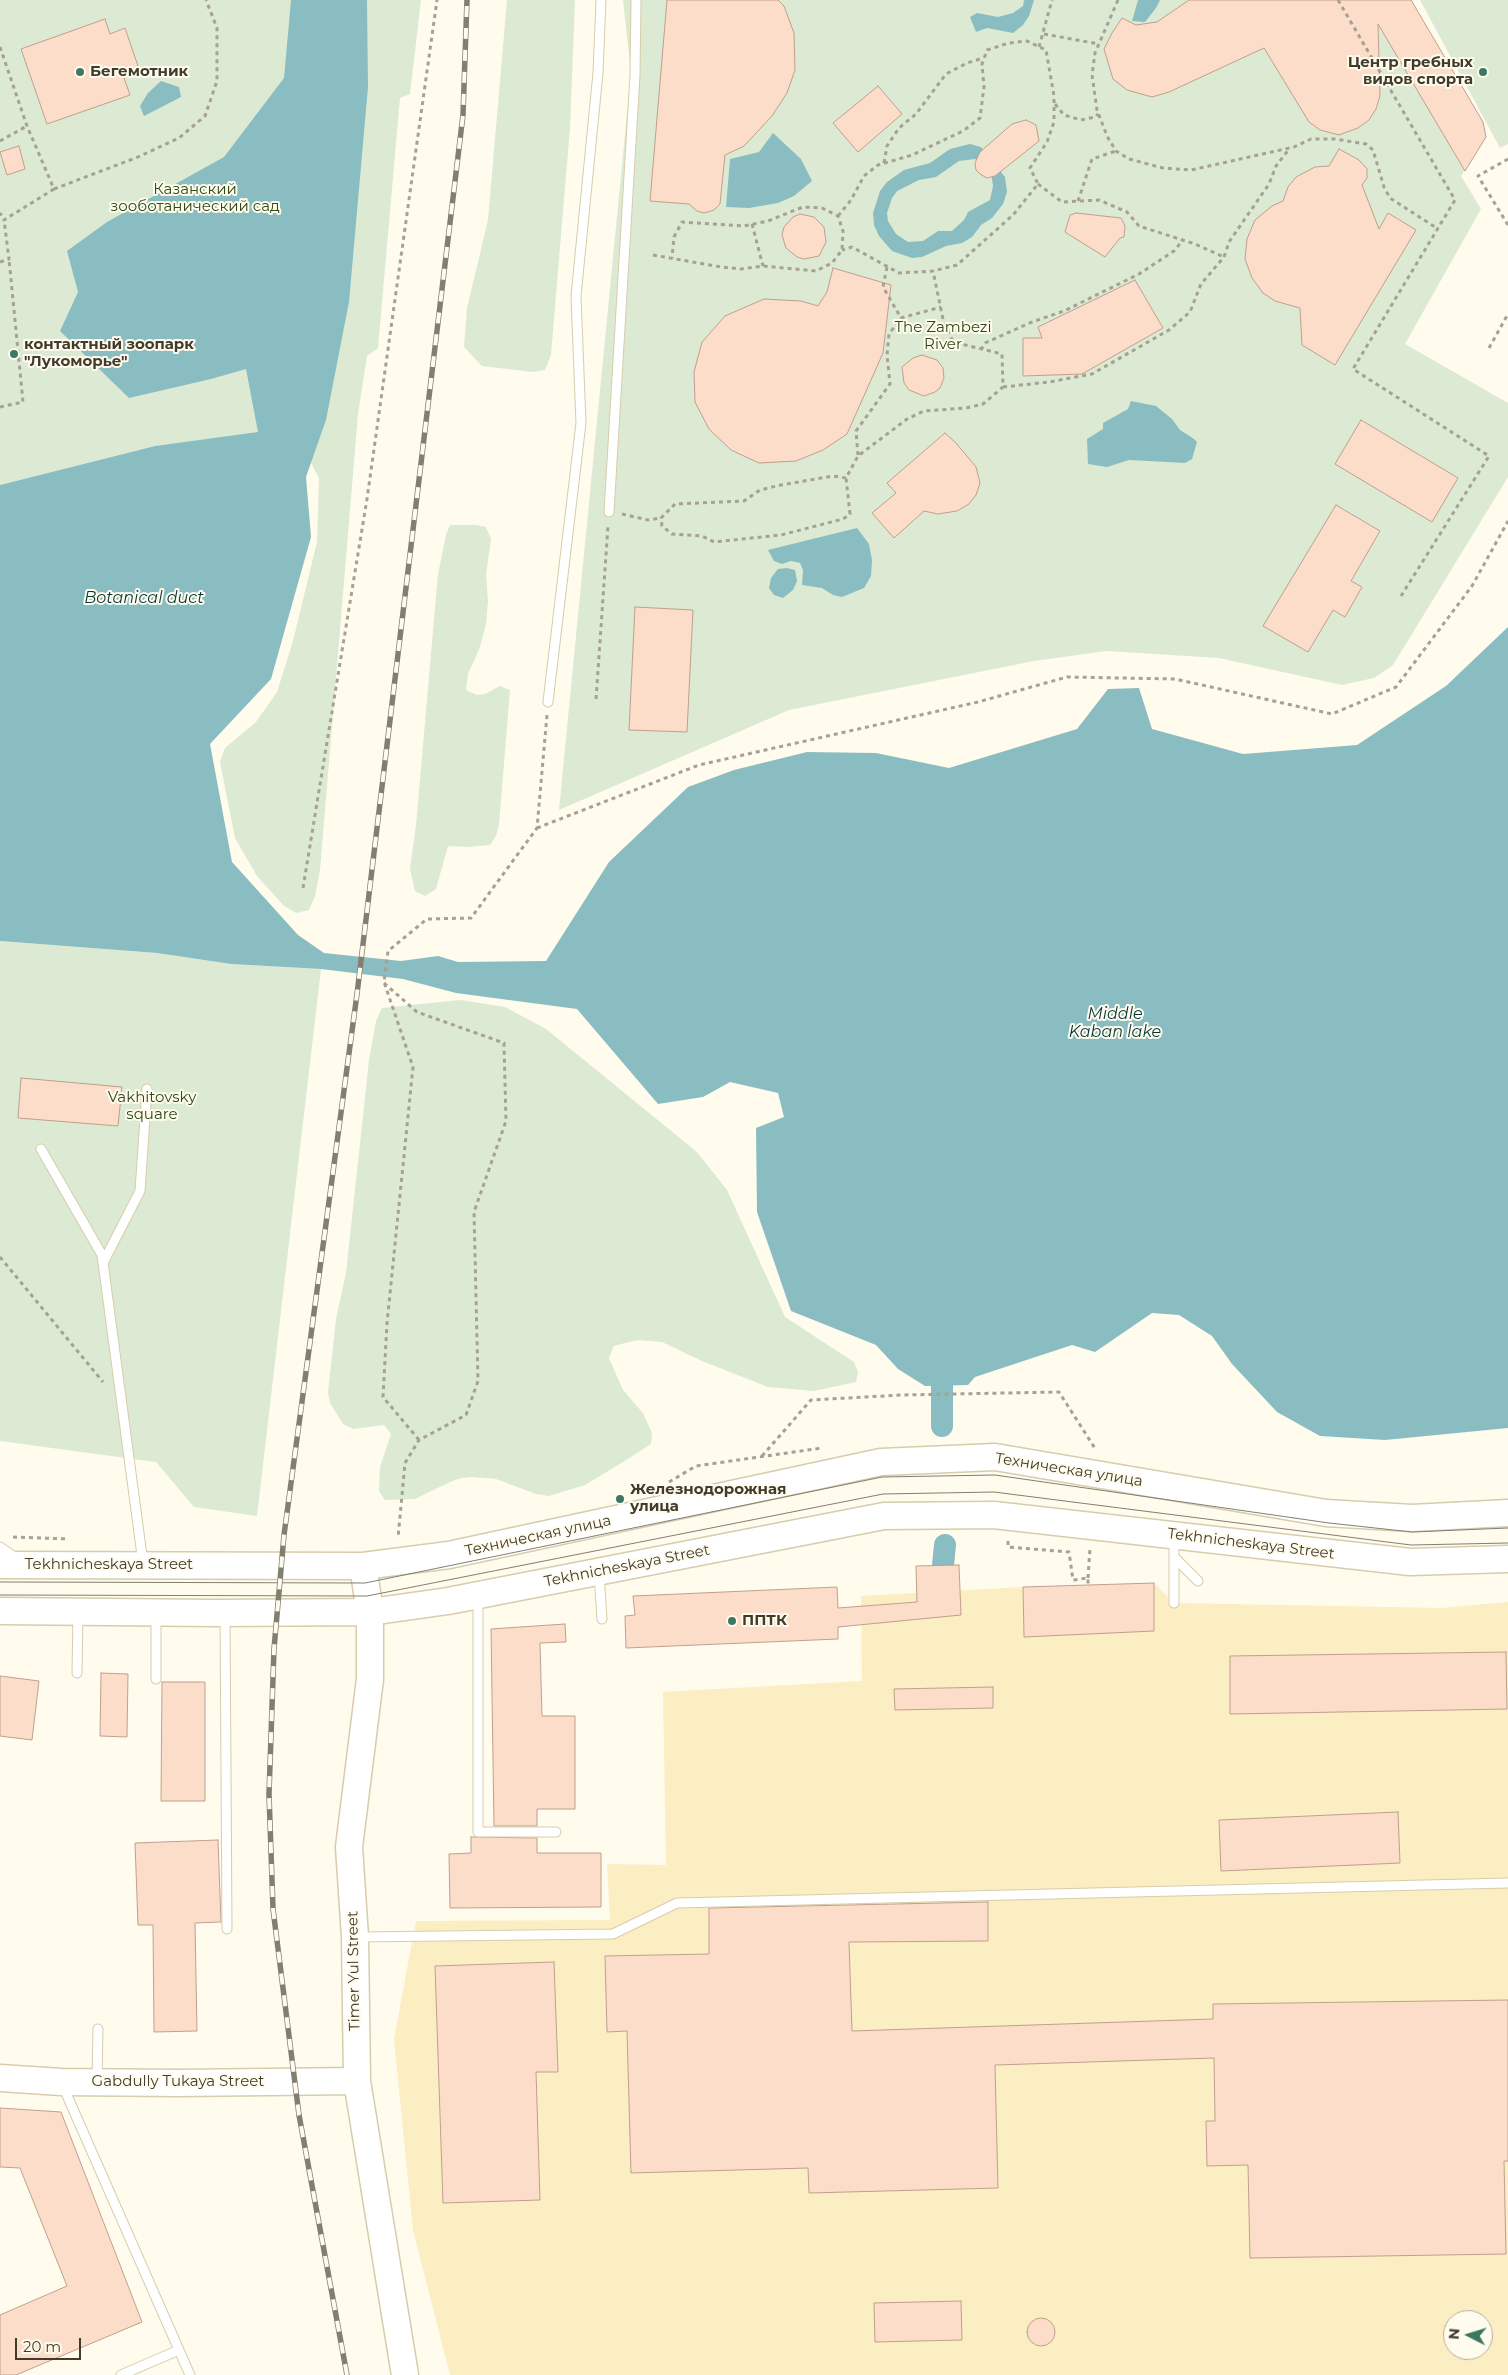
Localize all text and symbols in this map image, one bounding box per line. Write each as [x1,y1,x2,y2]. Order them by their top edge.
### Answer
place label: Центр гребных видов спорта [1348,54,1473,89]
place label: Бегемотник [90,63,188,81]
marker: Бегемотник [74,66,86,78]
marker: Центр гребных видов спорта [1477,66,1489,78]
park label: Казанский зооботанический сад [110,181,280,216]
park label: The Zambezi River [894,319,992,354]
place label: контактный зоопарк "Лукоморье" [24,336,194,371]
marker: контактный зоопарк "Лукоморье" [8,348,20,360]
water label: Botanical duct [84,588,204,608]
water label: Middle Kaban lake [1069,1004,1161,1042]
park label: Vakhitovsky square [108,1089,196,1124]
street label: Техническая улица [994,1449,1144,1491]
place label: Железнодорожная улица [630,1481,786,1516]
marker: Железнодорожная улица [614,1493,626,1505]
street label: Техническая улица [463,1512,613,1560]
street label: Tekhnicheskaya Street [1166,1525,1336,1563]
street label: Tekhnicheskaya Street [543,1541,711,1591]
street label: Tekhnicheskaya Street [25,1556,193,1574]
place label: ППТК [742,1612,787,1630]
marker: ППТК [726,1615,738,1627]
street label: Timer Yul Street [344,1911,364,2031]
street label: Gabdully Tukaya Street [92,2073,264,2091]
north arrow [1443,2310,1493,2360]
text: N [1445,2327,1464,2340]
scale bar [18,2328,84,2360]
text: 20 m [23,2337,61,2356]

